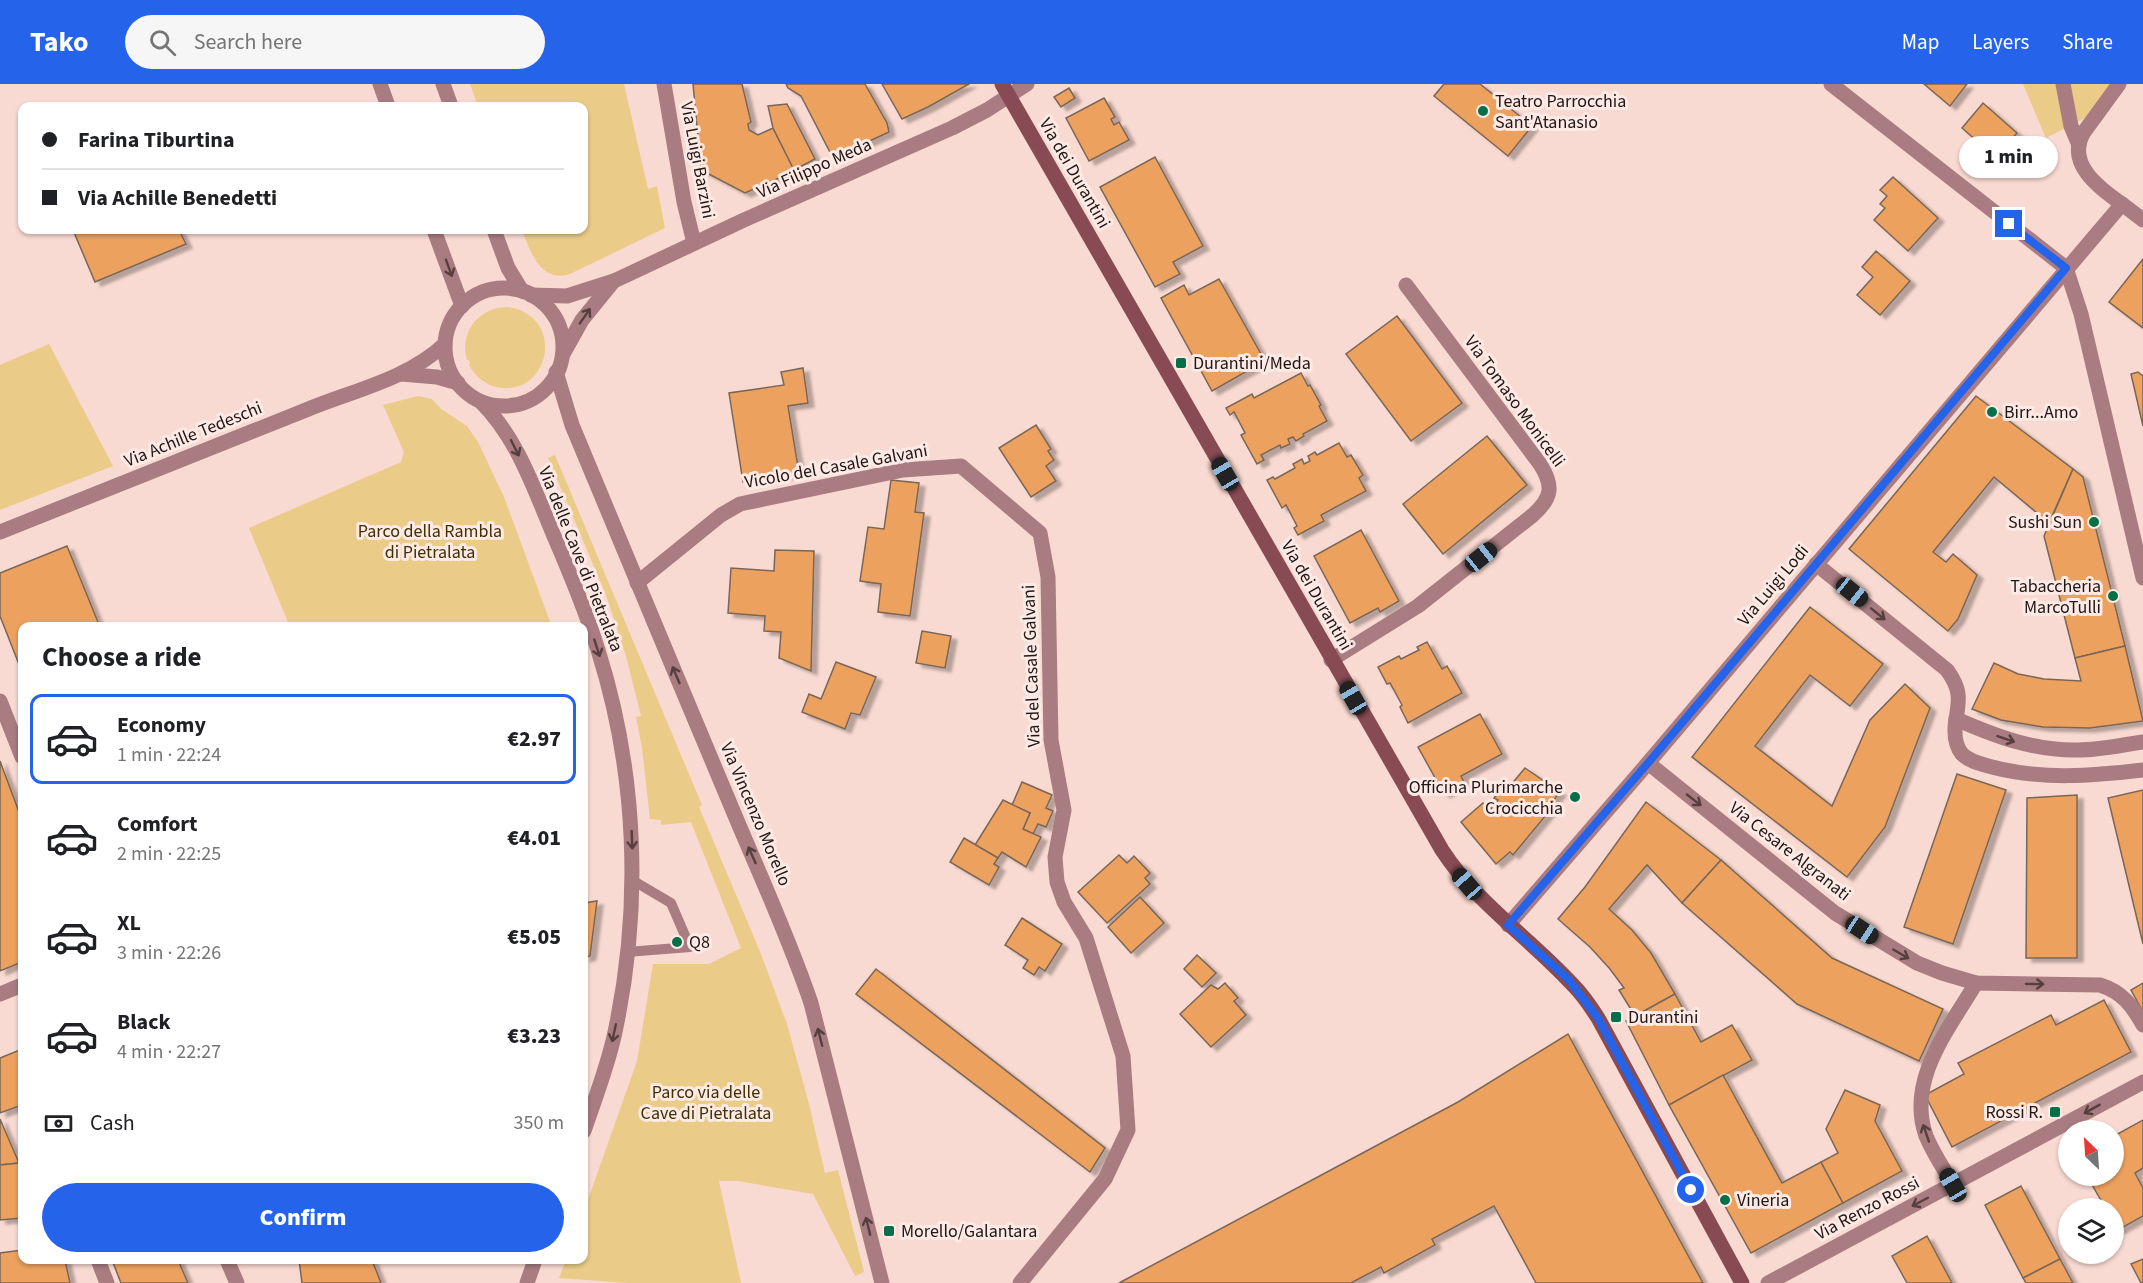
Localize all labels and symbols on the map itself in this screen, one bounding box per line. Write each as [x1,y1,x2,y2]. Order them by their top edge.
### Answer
place label: Teatro Parrocchia Sant'Atanasio [1495,89,1626,135]
street label: Via Luigi Barzini [674,100,721,221]
marker: Teatro Parrocchia Sant'Atanasio [1476,104,1490,118]
street label: Via dei Durantini [1033,113,1116,233]
street label: Via Filippo Meda [753,132,876,205]
callout: 1 min [1960,137,2058,179]
route end [1995,210,2022,237]
one-way arrow [444,258,455,277]
one-way arrow [579,308,591,324]
street label: Via Tomaso Monicelli [1458,330,1571,472]
place label: Durantini/Meda [1193,351,1311,376]
marker: Durantini/Meda [1174,356,1188,370]
street label: Via Achille Tedeschi [121,395,266,474]
place label: Birr...Amo [2004,400,2078,425]
marker: Birr...Amo [1985,405,1999,419]
street label: Vicolo del Casale Galvani [743,438,930,495]
one-way arrow [510,439,522,457]
car [1208,454,1242,494]
street label: Via delle Cave di Pietralata [532,463,629,656]
place label: Sushi Sun [2008,510,2082,535]
marker: Sushi Sun [2087,515,2101,529]
park label: Parco della Rambla di Pietralata [358,519,502,565]
street label: Via dei Durantini [1275,535,1358,655]
car [1461,539,1501,575]
street label: Via Luigi Lodi [1732,539,1815,631]
car [1832,574,1872,610]
place label: Tabaccheria MarcoTulli [2010,574,2101,620]
street label: Via del Casale Galvani [1016,584,1047,748]
marker: Tabaccheria MarcoTulli [2106,589,2120,603]
one-way arrow [1870,608,1886,621]
one-way arrow [592,638,603,657]
one-way arrow [670,667,681,685]
car [1336,678,1370,718]
one-way arrow [1996,734,2015,745]
street label: Via Vincenzo Morello [714,738,797,890]
place label: Officina Plurimarche Crocicchia [1409,775,1563,821]
marker: Officina Plurimarche Crocicchia [1568,790,1582,804]
one-way arrow [1686,793,1702,806]
street label: Via Cesare Algranati [1724,796,1856,907]
one-way arrow [626,829,637,849]
one-way arrow [746,846,758,864]
car [1448,865,1486,903]
car [1842,913,1882,947]
place label: Q8 [689,930,710,955]
marker: Q8 [670,935,684,949]
one-way arrow [1892,948,1909,960]
one-way arrow [2024,978,2044,990]
place label: Durantini [1628,1005,1698,1030]
marker: Durantini [1609,1010,1623,1024]
one-way arrow [608,1023,619,1043]
one-way arrow [814,1028,826,1047]
park label: Parco via delle Cave di Pietralata [641,1080,771,1126]
place label: Rossi R. [1985,1100,2043,1125]
one-way arrow [2083,1104,2101,1115]
marker: Rossi R. [2048,1105,2062,1119]
north arrow [2058,1120,2124,1186]
one-way arrow [1920,1124,1931,1143]
car [1936,1165,1970,1205]
street label: Via Renzo Rossi [1810,1170,1924,1247]
route start [1677,1176,1704,1203]
place label: Vineria [1737,1188,1789,1213]
marker: Vineria [1718,1193,1732,1207]
one-way arrow [1912,1196,1929,1208]
one-way arrow [862,1217,874,1236]
place label: Morello/Galantara [901,1219,1037,1244]
marker: Morello/Galantara [882,1224,896,1238]

